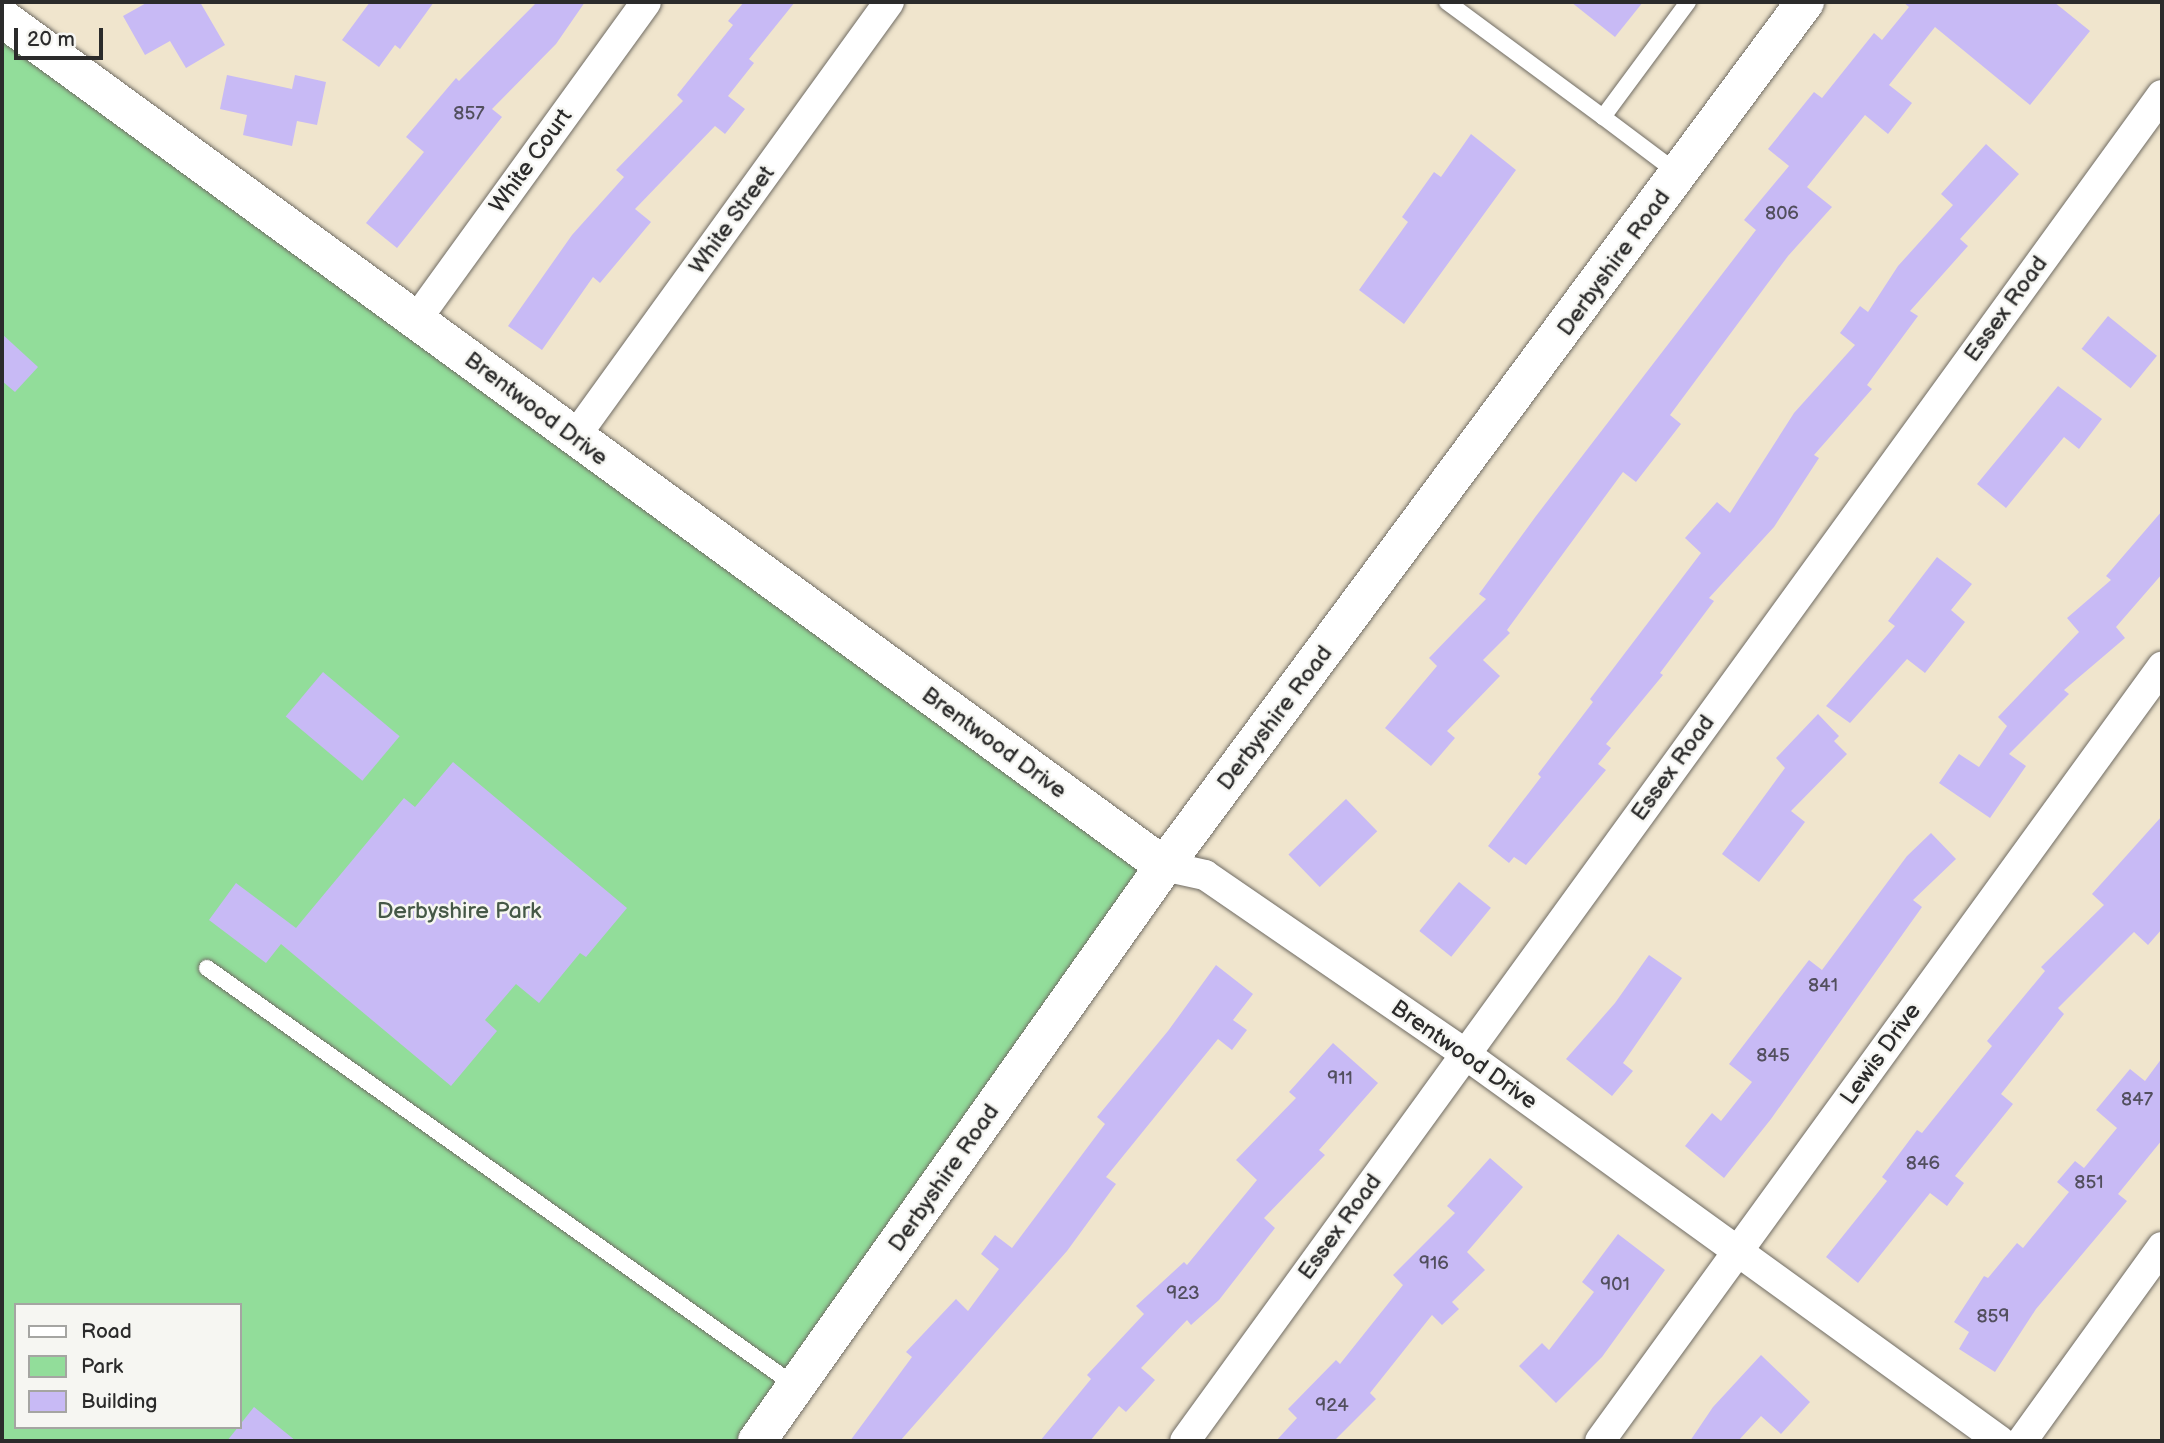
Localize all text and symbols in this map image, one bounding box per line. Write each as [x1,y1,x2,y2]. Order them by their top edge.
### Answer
scale bar [18,14,107,58]
text: 20 m [27,27,75,52]
house number: 857 [453,103,485,125]
street label: White Court [484,104,578,218]
street label: White Street [683,160,781,280]
street label: Derbyshire Road [1552,185,1676,341]
house number: 806 [1765,203,1799,225]
street label: Essex Road [1958,251,2054,367]
street label: Brentwood Drive [459,346,613,472]
street label: Derbyshire Road [1212,640,1338,796]
street label: Brentwood Drive [916,681,1072,805]
street label: Essex Road [1625,710,1721,826]
park label: Derbyshire Park [377,897,541,925]
house number: 841 [1808,975,1838,997]
street label: Brentwood Drive [1386,994,1542,1116]
street label: Lewis Drive [1835,998,1927,1110]
house number: 845 [1756,1045,1790,1067]
house number: 911 [1327,1068,1353,1090]
house number: 847 [2121,1089,2153,1111]
street label: Derbyshire Road [883,1099,1005,1257]
house number: 846 [1906,1153,1940,1175]
street label: Essex Road [1292,1169,1388,1285]
house number: 851 [2074,1172,2104,1194]
house number: 916 [1419,1253,1449,1275]
house number: 901 [1600,1274,1630,1296]
house number: 923 [1166,1283,1200,1305]
legend [14,1303,242,1429]
house number: 859 [1977,1306,2009,1328]
text: Road [81,1319,132,1344]
text: Park [81,1354,123,1379]
text: Building [81,1389,157,1414]
house number: 924 [1315,1395,1349,1417]

